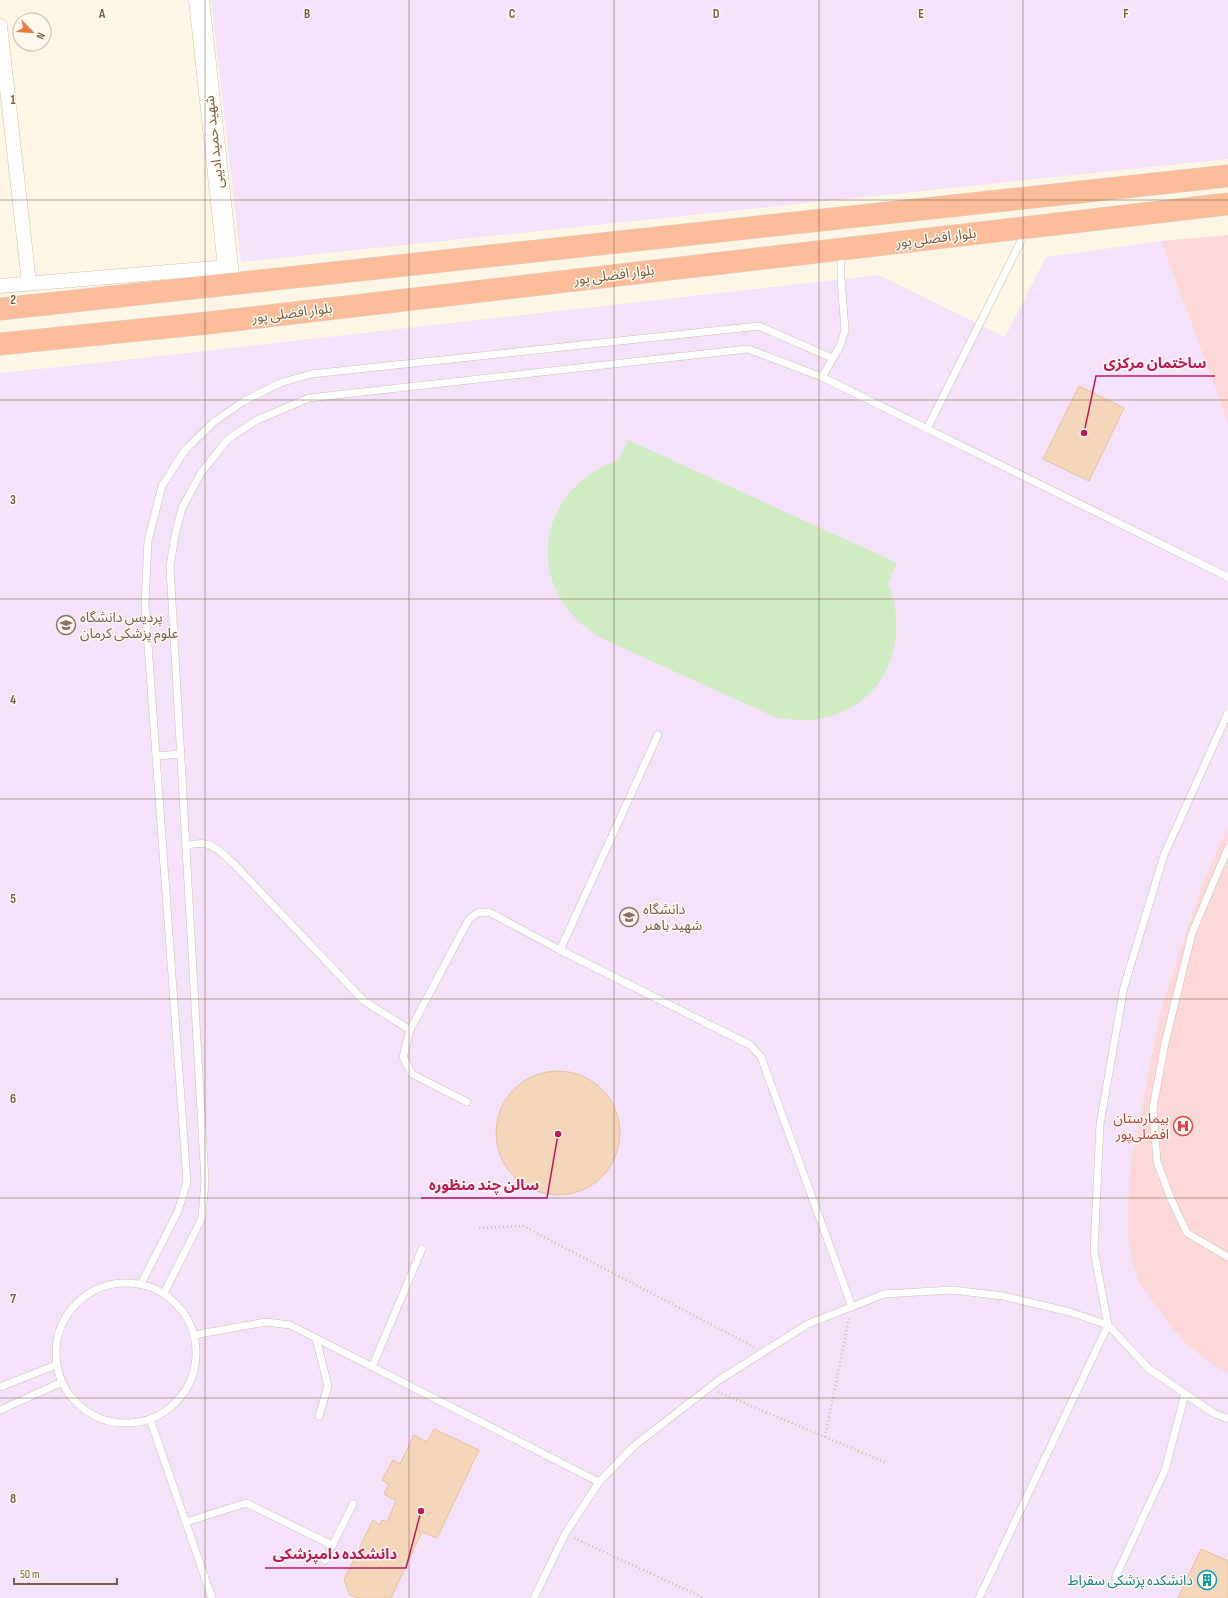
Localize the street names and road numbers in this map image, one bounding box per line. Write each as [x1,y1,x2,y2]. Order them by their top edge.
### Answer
street label: شهید حمید ادیبی [201,95,227,189]
street label: بلوار افضلی پور [894,225,978,253]
street label: بلوار افضلی پور [572,262,656,290]
street label: بلوار افضلی پور [250,300,334,328]

